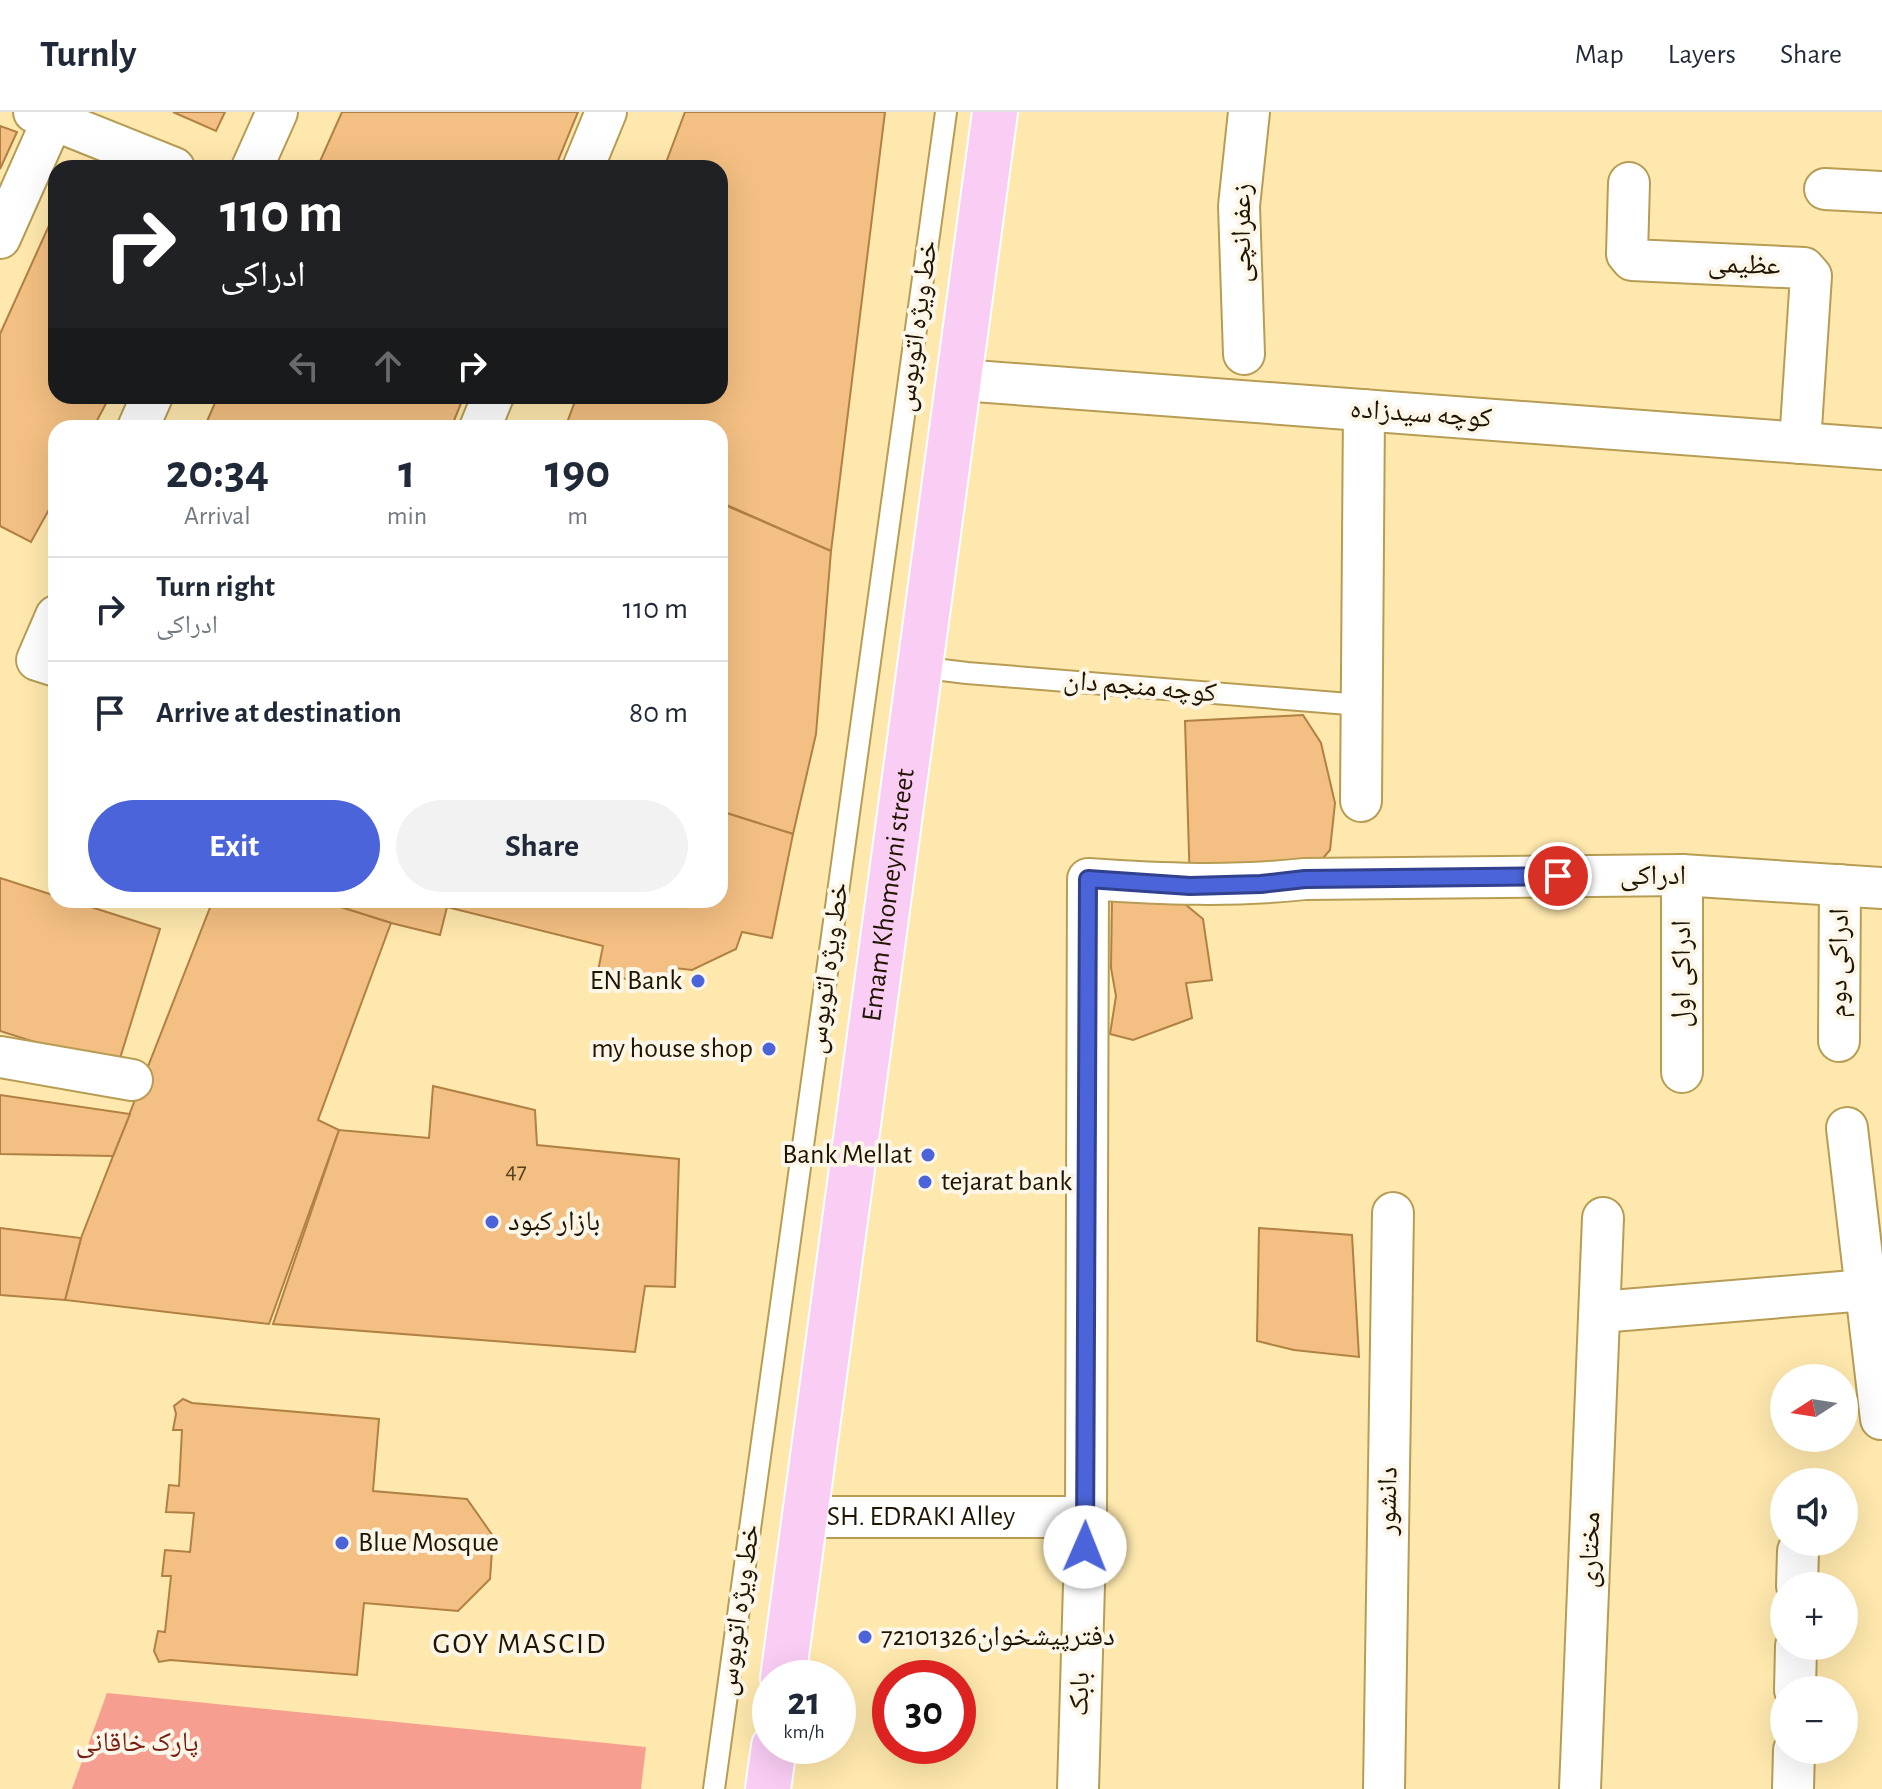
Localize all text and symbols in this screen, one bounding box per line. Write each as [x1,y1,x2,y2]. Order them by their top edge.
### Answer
text: Turnly [40,36,136,74]
text: Map [1575,41,1624,69]
text: Layers [1668,41,1736,69]
text: Share [1780,41,1842,69]
street label: زعفرانچی [1228,183,1258,283]
text: 110 m [220,186,343,242]
icon: right [88,192,192,296]
street label: خط ویژه اتوبوس [891,239,945,414]
street label: عظیمی [1707,250,1781,282]
text: ادراکی [220,257,306,293]
icon: left [282,344,326,388]
icon: ahead [366,344,410,388]
icon: right [450,344,494,388]
street label: کوچه سیدزاده [1349,395,1493,434]
text: 20:34 [166,449,269,497]
text: 1 [398,449,416,497]
text: 190 [545,449,610,497]
text: Arrival [184,503,251,529]
text: min [387,503,427,529]
text: m [567,503,588,529]
text: Turn right [156,572,275,602]
icon: right [88,587,132,631]
text: 110 m [623,594,688,624]
text: ادراکی [156,612,218,638]
street label: کوچه منجم دان [1062,666,1218,711]
icon: arrive [88,691,132,735]
text: Arrive at destination [156,698,402,728]
text: 80 m [629,698,688,728]
street label: Emam Khomeyni street [858,767,920,1023]
button: Exit [88,800,380,892]
button: Share [396,800,688,892]
pin [1524,842,1592,910]
icon: arrive [1536,854,1580,898]
street label: ادراکی [1620,862,1686,892]
street label: خط ویژه اتوبوس [802,881,856,1056]
street label: ادراکی دوم [1824,908,1857,1018]
street label: ادراکی اول [1668,920,1698,1028]
place label: EN Bank [590,967,682,995]
marker: EN Bank [689,972,707,990]
place label: my house shop [591,1035,753,1063]
marker: my house shop [760,1040,778,1058]
place label: Bank Mellat [782,1141,912,1169]
marker: Bank Mellat [919,1146,937,1164]
house number: 47 [505,1159,527,1183]
place label: tejarat bank [941,1168,1072,1196]
marker: tejarat bank [916,1173,934,1191]
place label: بازار کبود [508,1208,600,1236]
marker: بازار کبود [483,1213,501,1231]
north arrow [1770,1364,1858,1452]
map controls [1770,1364,1858,1764]
street label: دانشور [1373,1467,1403,1536]
button: sound [1770,1468,1858,1556]
street label: SH. EDRAKI Alley [827,1503,1015,1531]
position arrow [1043,1505,1127,1589]
street label: مختاری [1575,1511,1606,1589]
street label: خط ویژه اتوبوس [713,1523,767,1698]
place label: Blue Mosque [358,1529,499,1557]
marker: Blue Mosque [333,1534,351,1552]
button: + [1770,1572,1858,1660]
place label: دفترپیشخوان72101326 [881,1623,1115,1652]
marker: دفترپیشخوان72101326 [856,1628,874,1646]
district label: GOY MASCID [432,1629,608,1659]
speed limit sign: 30 [872,1660,976,1764]
street label: بابک [1065,1671,1095,1717]
button: − [1770,1676,1858,1764]
text: 21 [787,1682,821,1722]
text: km/h [783,1722,825,1742]
park label: پارک خاقانی [75,1729,199,1759]

